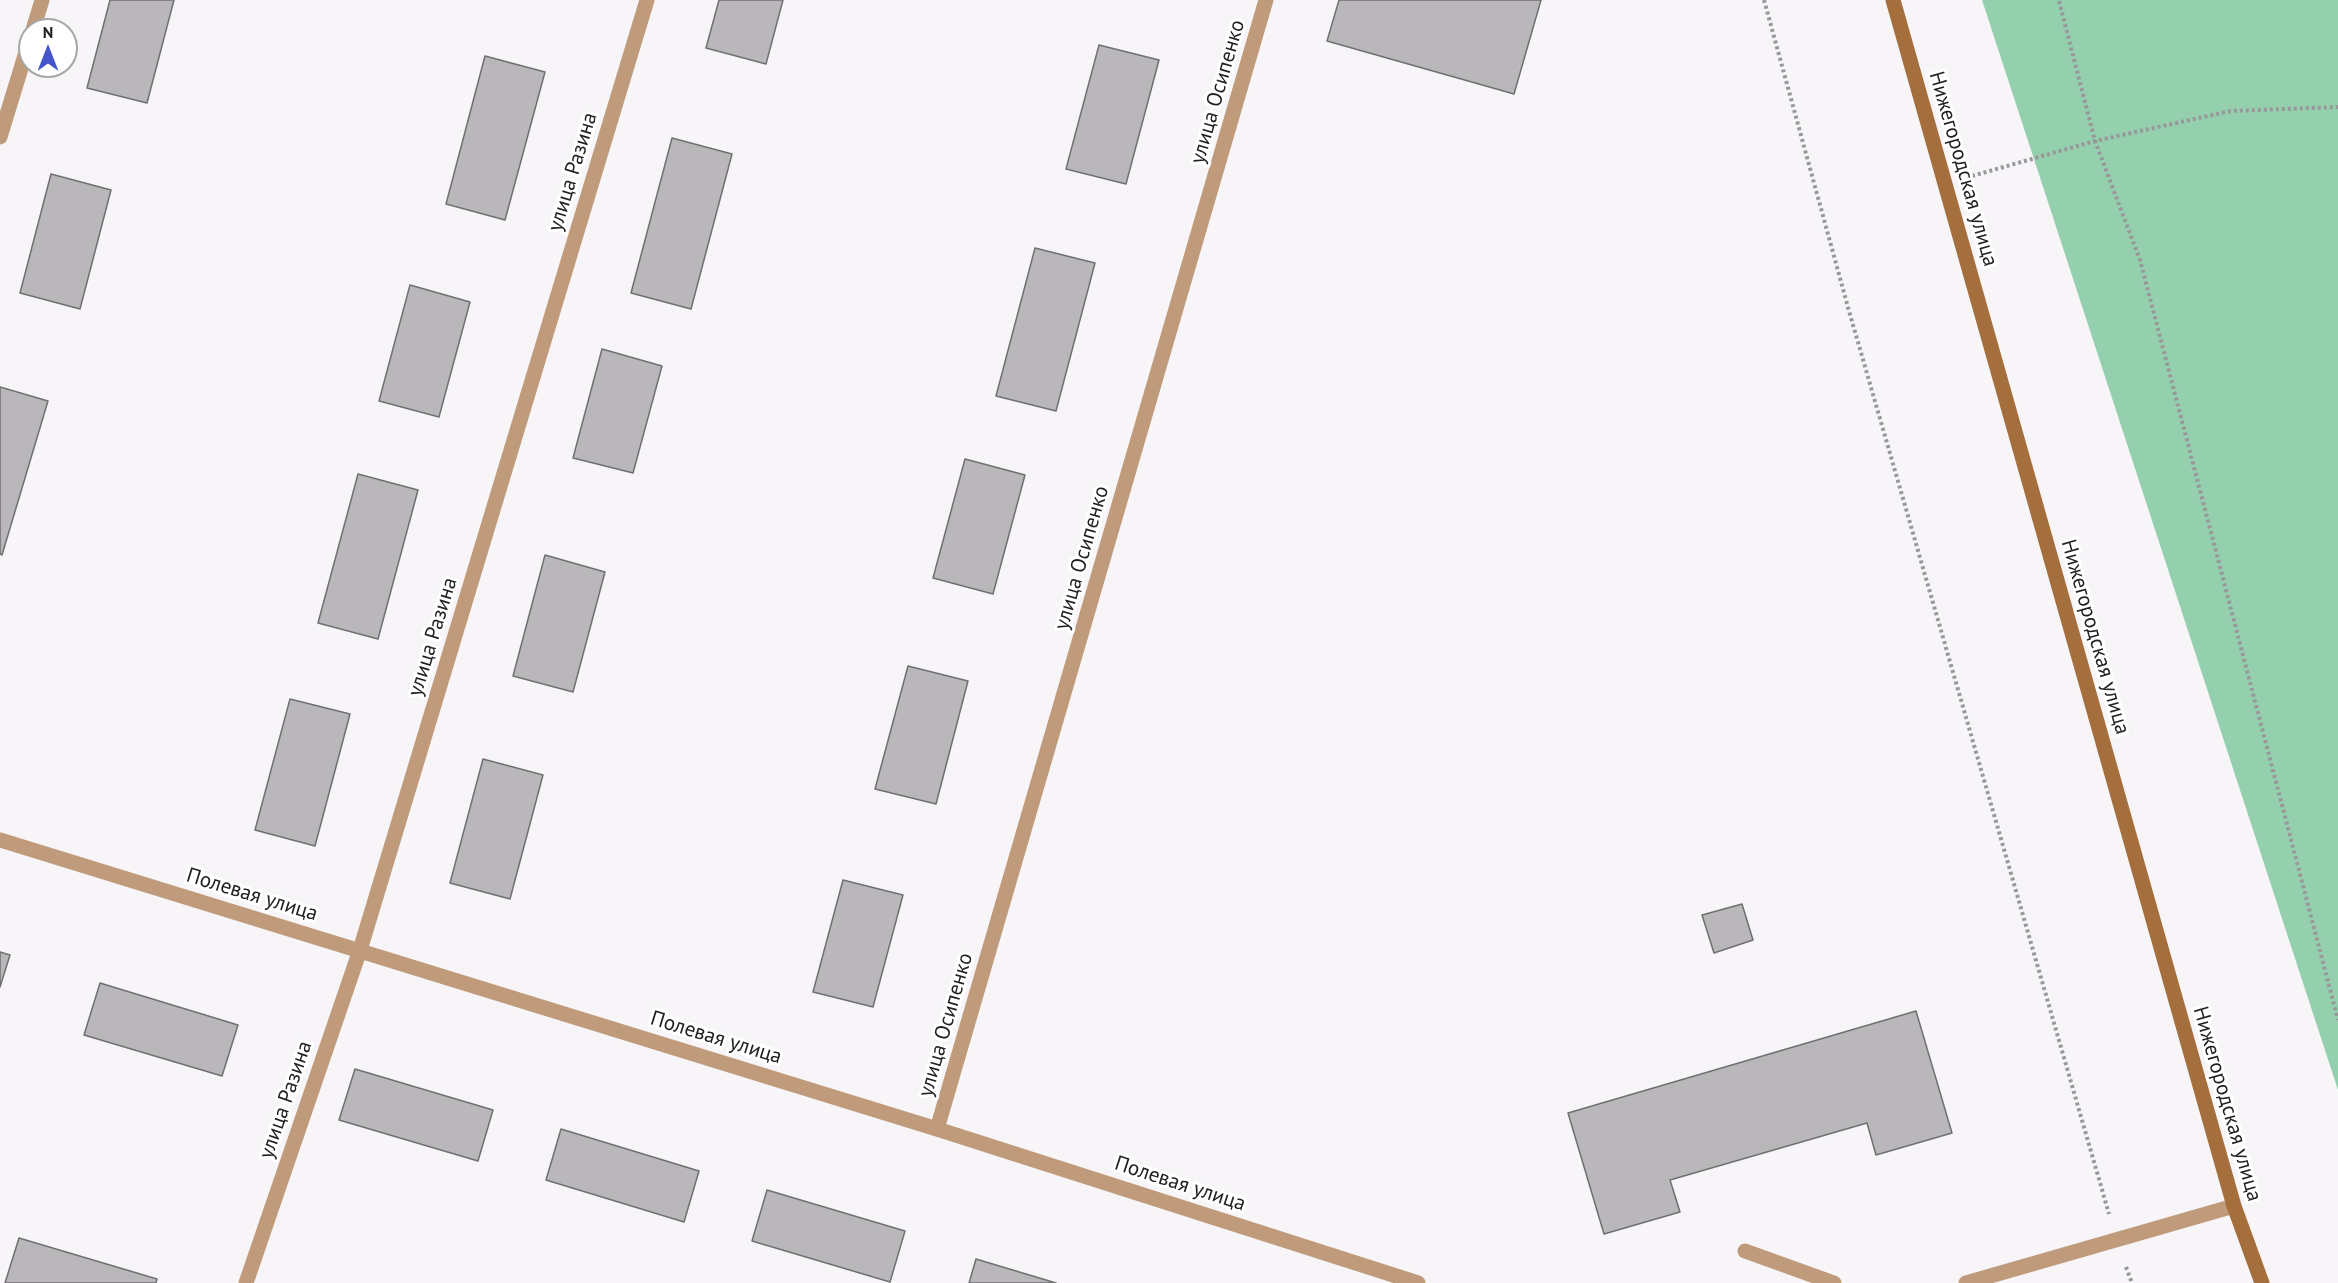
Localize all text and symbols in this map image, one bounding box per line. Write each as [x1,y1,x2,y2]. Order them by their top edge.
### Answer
street label: улица Осипенко [1185,17,1251,167]
north arrow [18,18,78,78]
text: N [43,22,53,42]
street label: Нижегородская улица [1923,69,2003,269]
street label: улица Разина [543,110,603,234]
street label: улица Осипенко [1049,483,1115,633]
street label: Нижегородская улица [2055,537,2135,737]
street label: улица Разина [403,575,463,699]
street label: Полевая улица [183,863,321,927]
street label: улица Осипенко [913,950,979,1100]
street label: Нижегородская улица [2187,1004,2267,1204]
street label: Полевая улица [647,1006,785,1070]
street label: улица Разина [254,1038,318,1162]
street label: Полевая улица [1111,1151,1249,1217]

